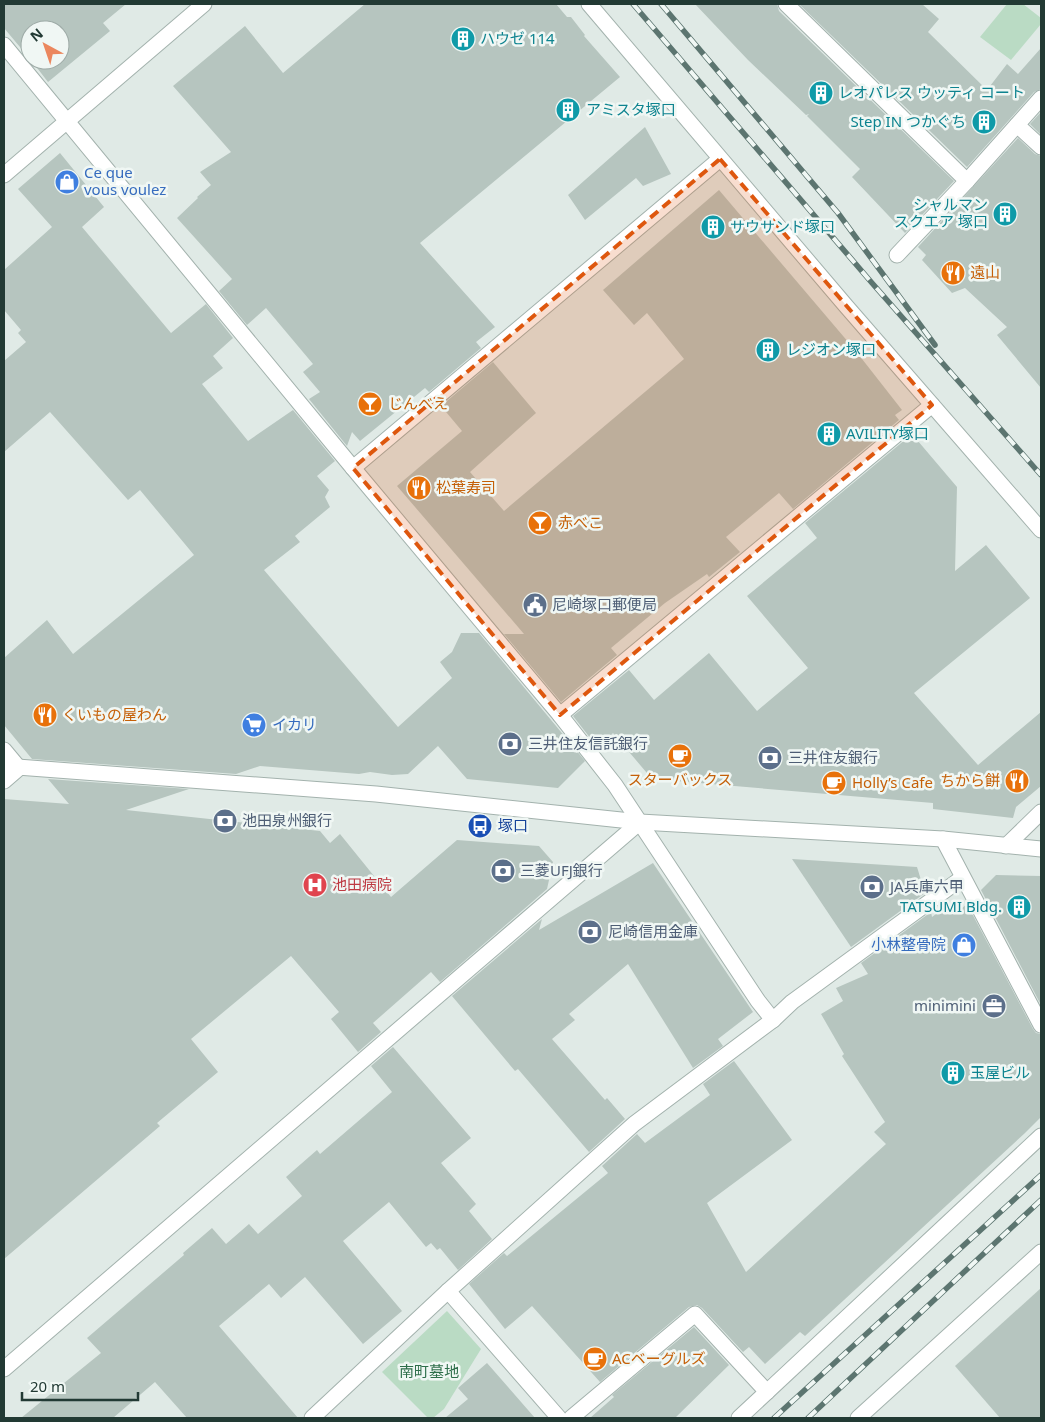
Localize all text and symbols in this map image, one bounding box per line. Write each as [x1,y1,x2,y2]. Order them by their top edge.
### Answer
north arrow [20,20,70,70]
text: N [26,24,47,46]
building icon: ハウゼ 114 [450,26,476,52]
place label: ハウゼ 114 [480,28,555,48]
building icon: レオパレス ウッティ コート [808,80,834,106]
place label: レオパレス ウッティ コート [838,82,1025,102]
building icon: アミスタ塚口 [555,97,581,123]
place label: アミスタ塚口 [586,99,676,119]
building icon: Step IN つかぐち [971,109,997,135]
place label: Step IN つかぐち [850,111,966,131]
place label: Ce que vous voulez [84,162,166,199]
shop icon: Ce que vous voulez [54,169,80,195]
place label: シャルマン スクエア 塚口 [894,194,988,231]
building icon: シャルマン スクエア 塚口 [992,201,1018,227]
building icon: サウサンド塚口 [700,214,726,240]
place label: サウサンド塚口 [730,216,835,236]
restaurant icon: 遠山 [940,260,966,286]
place label: 遠山 [970,262,1000,282]
building icon: レジオン塚口 [755,337,781,363]
place label: レジオン塚口 [786,339,876,359]
bar icon: じんべえ [357,391,383,417]
place label: じんべえ [388,393,448,413]
building icon: AVILITY塚口 [816,421,842,447]
place label: AVILITY塚口 [846,423,929,443]
restaurant icon: 松葉寿司 [406,475,432,501]
place label: 松葉寿司 [436,477,496,497]
bar icon: 赤べこ [527,510,553,536]
place label: 赤べこ [558,512,603,532]
public building icon: 尼崎塚口郵便局 [522,592,548,618]
place label: 尼崎塚口郵便局 [552,594,657,614]
restaurant icon: くいもの屋わん [32,702,58,728]
place label: くいもの屋わん [62,704,167,724]
supermarket icon: イカリ [241,712,267,738]
place label: イカリ [272,714,317,734]
bank icon: 三井住友信託銀行 [497,731,523,757]
place label: 三井住友信託銀行 [528,733,648,753]
cafe icon: スターバックス [667,743,693,769]
bank icon: 三井住友銀行 [757,745,783,771]
place label: 三井住友銀行 [788,747,878,767]
restaurant icon: ちから餅 [1004,768,1030,794]
place label: スターバックス [628,769,732,789]
cafe icon: Holly’s Cafe [821,770,847,796]
place label: ちから餅 [940,770,1000,790]
place label: Holly’s Cafe [852,772,933,792]
bank icon: 池田泉州銀行 [212,808,238,834]
place label: 池田泉州銀行 [242,810,332,830]
bus stop icon: 塚口 [467,813,493,839]
place label: 塚口 [498,815,528,835]
bank icon: 三菱UFJ銀行 [490,858,516,884]
place label: 三菱UFJ銀行 [520,860,603,880]
hospital icon: 池田病院 [302,872,328,898]
place label: 池田病院 [332,874,392,894]
bank icon: JA兵庫六甲 [859,874,885,900]
place label: JA兵庫六甲 [888,876,964,896]
building icon: TATSUMI Bldg. [1006,894,1032,920]
place label: TATSUMI Bldg. [900,896,1002,916]
bank icon: 尼崎信用金庫 [577,919,603,945]
place label: 尼崎信用金庫 [608,921,698,941]
shop icon: 小林整骨院 [951,932,977,958]
place label: 小林整骨院 [871,934,946,954]
office icon: minimini [981,993,1007,1019]
place label: minimini [914,995,976,1015]
building icon: 玉屋ビル [940,1060,966,1086]
place label: 玉屋ビル [970,1062,1030,1082]
cafe icon: ACベーグルズ [582,1346,608,1372]
place label: ACベーグルズ [612,1348,706,1368]
park label: 南町墓地 [399,1361,459,1381]
scale bar [22,1370,139,1402]
text: 20 m [30,1376,65,1396]

